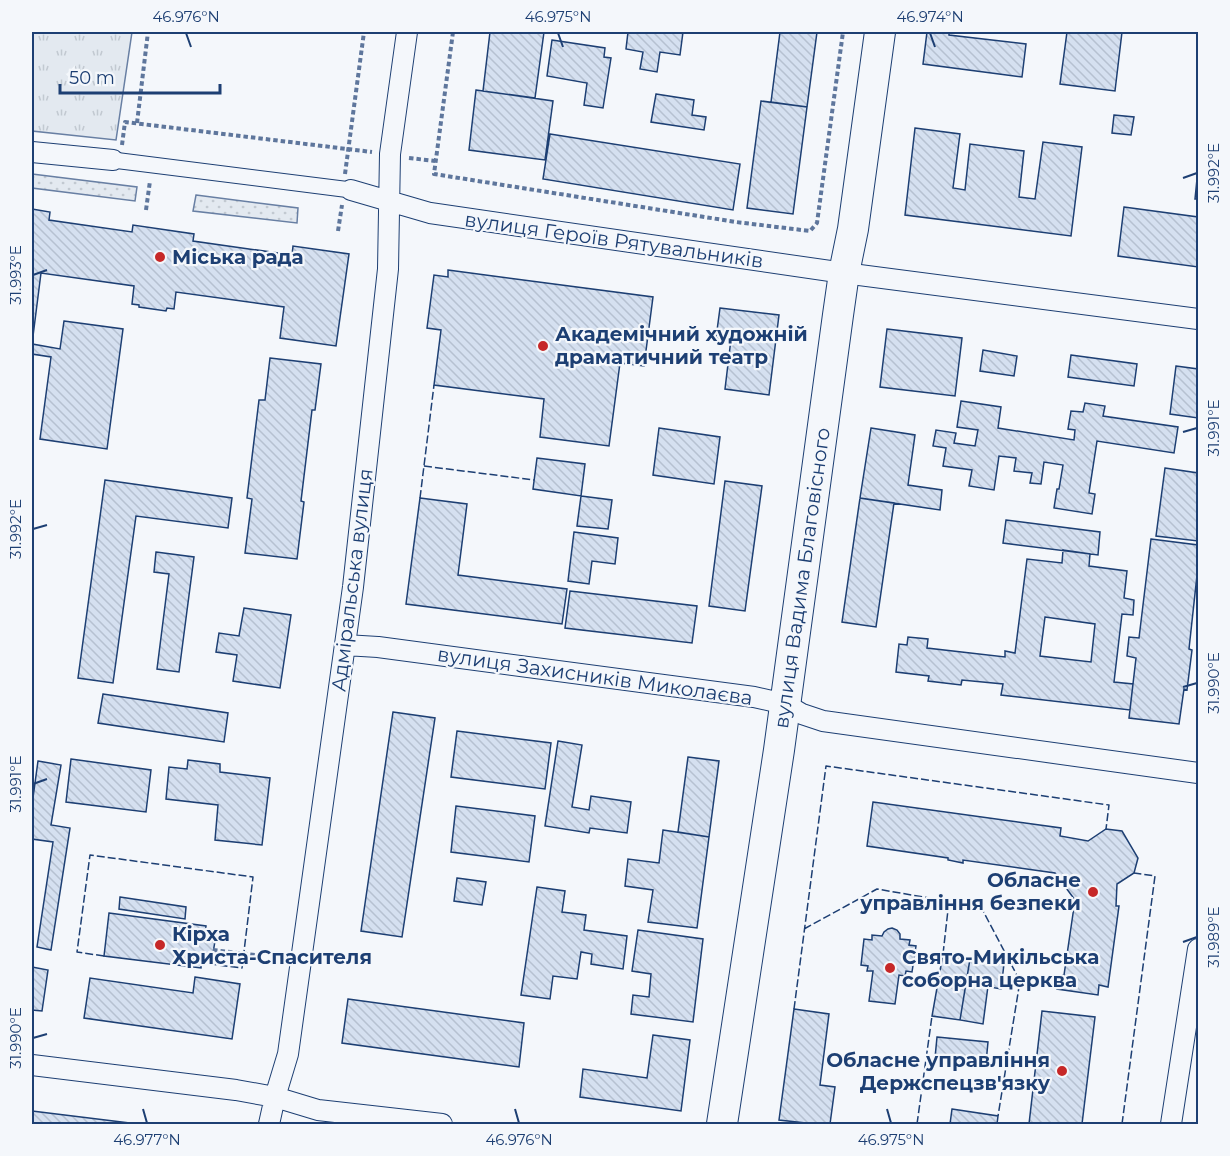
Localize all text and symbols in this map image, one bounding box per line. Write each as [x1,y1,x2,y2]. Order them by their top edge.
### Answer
text: 46.976°N [152,7,220,26]
text: 46.975°N [525,7,591,26]
text: 46.974°N [896,7,964,26]
scale bar [60,57,220,95]
text: 50 m [69,67,115,89]
text: 31.992°E [1204,143,1223,203]
street label: вулиця Героїв Рятувальників [463,207,765,273]
text: 31.993°E [6,245,25,305]
place label: Міська рада [172,245,304,269]
marker: Міська рада [153,250,167,264]
place label: Академічний художній драматичний театр [555,322,808,369]
marker: Академічний художній драматичний театр [536,339,550,353]
text: 31.991°E [1204,399,1223,457]
street label: вулиця Вадима Благовісного [769,426,835,730]
street label: Адміральська вулиця [326,467,378,693]
text: 31.992°E [6,499,25,559]
street label: вулиця Захисників Миколаєва [436,642,754,710]
text: 31.990°E [1204,652,1223,714]
text: 31.991°E [6,755,25,813]
place label: Обласне управління безпеки [859,868,1081,915]
marker: Обласне управління безпеки [1086,885,1100,899]
text: 31.989°E [1204,906,1223,968]
place label: Кірха Христа-Спасителя [172,922,372,969]
marker: Кірха Христа-Спасителя [153,938,167,952]
place label: Свято-Микільська соборна церква [902,945,1099,992]
marker: Свято-Микільська соборна церква [883,961,897,975]
text: 31.990°E [6,1007,25,1069]
place label: Обласне управління Держспецзв'язку [826,1048,1051,1095]
marker: Обласне управління Держспецзв'язку [1055,1064,1069,1078]
text: 46.977°N [113,1130,181,1149]
text: 46.976°N [485,1130,553,1149]
text: 46.975°N [858,1130,924,1149]

